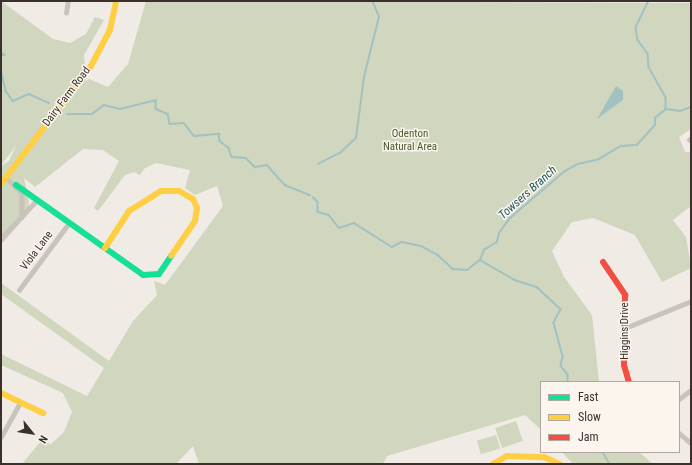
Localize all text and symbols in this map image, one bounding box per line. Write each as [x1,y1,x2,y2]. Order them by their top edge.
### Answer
street label: Dairy Farm Road [40,65,94,129]
park label: Odenton Natural Area [383,128,437,154]
water label: Towsers Branch [496,163,560,223]
street label: Viola Lane [18,229,56,273]
street label: Higgins Drive [618,302,632,360]
legend [540,381,680,453]
text: Fast [578,390,598,404]
text: Slow [578,410,601,424]
north arrow [12,413,52,453]
text: Jam [578,430,599,444]
text: N [36,433,50,445]

